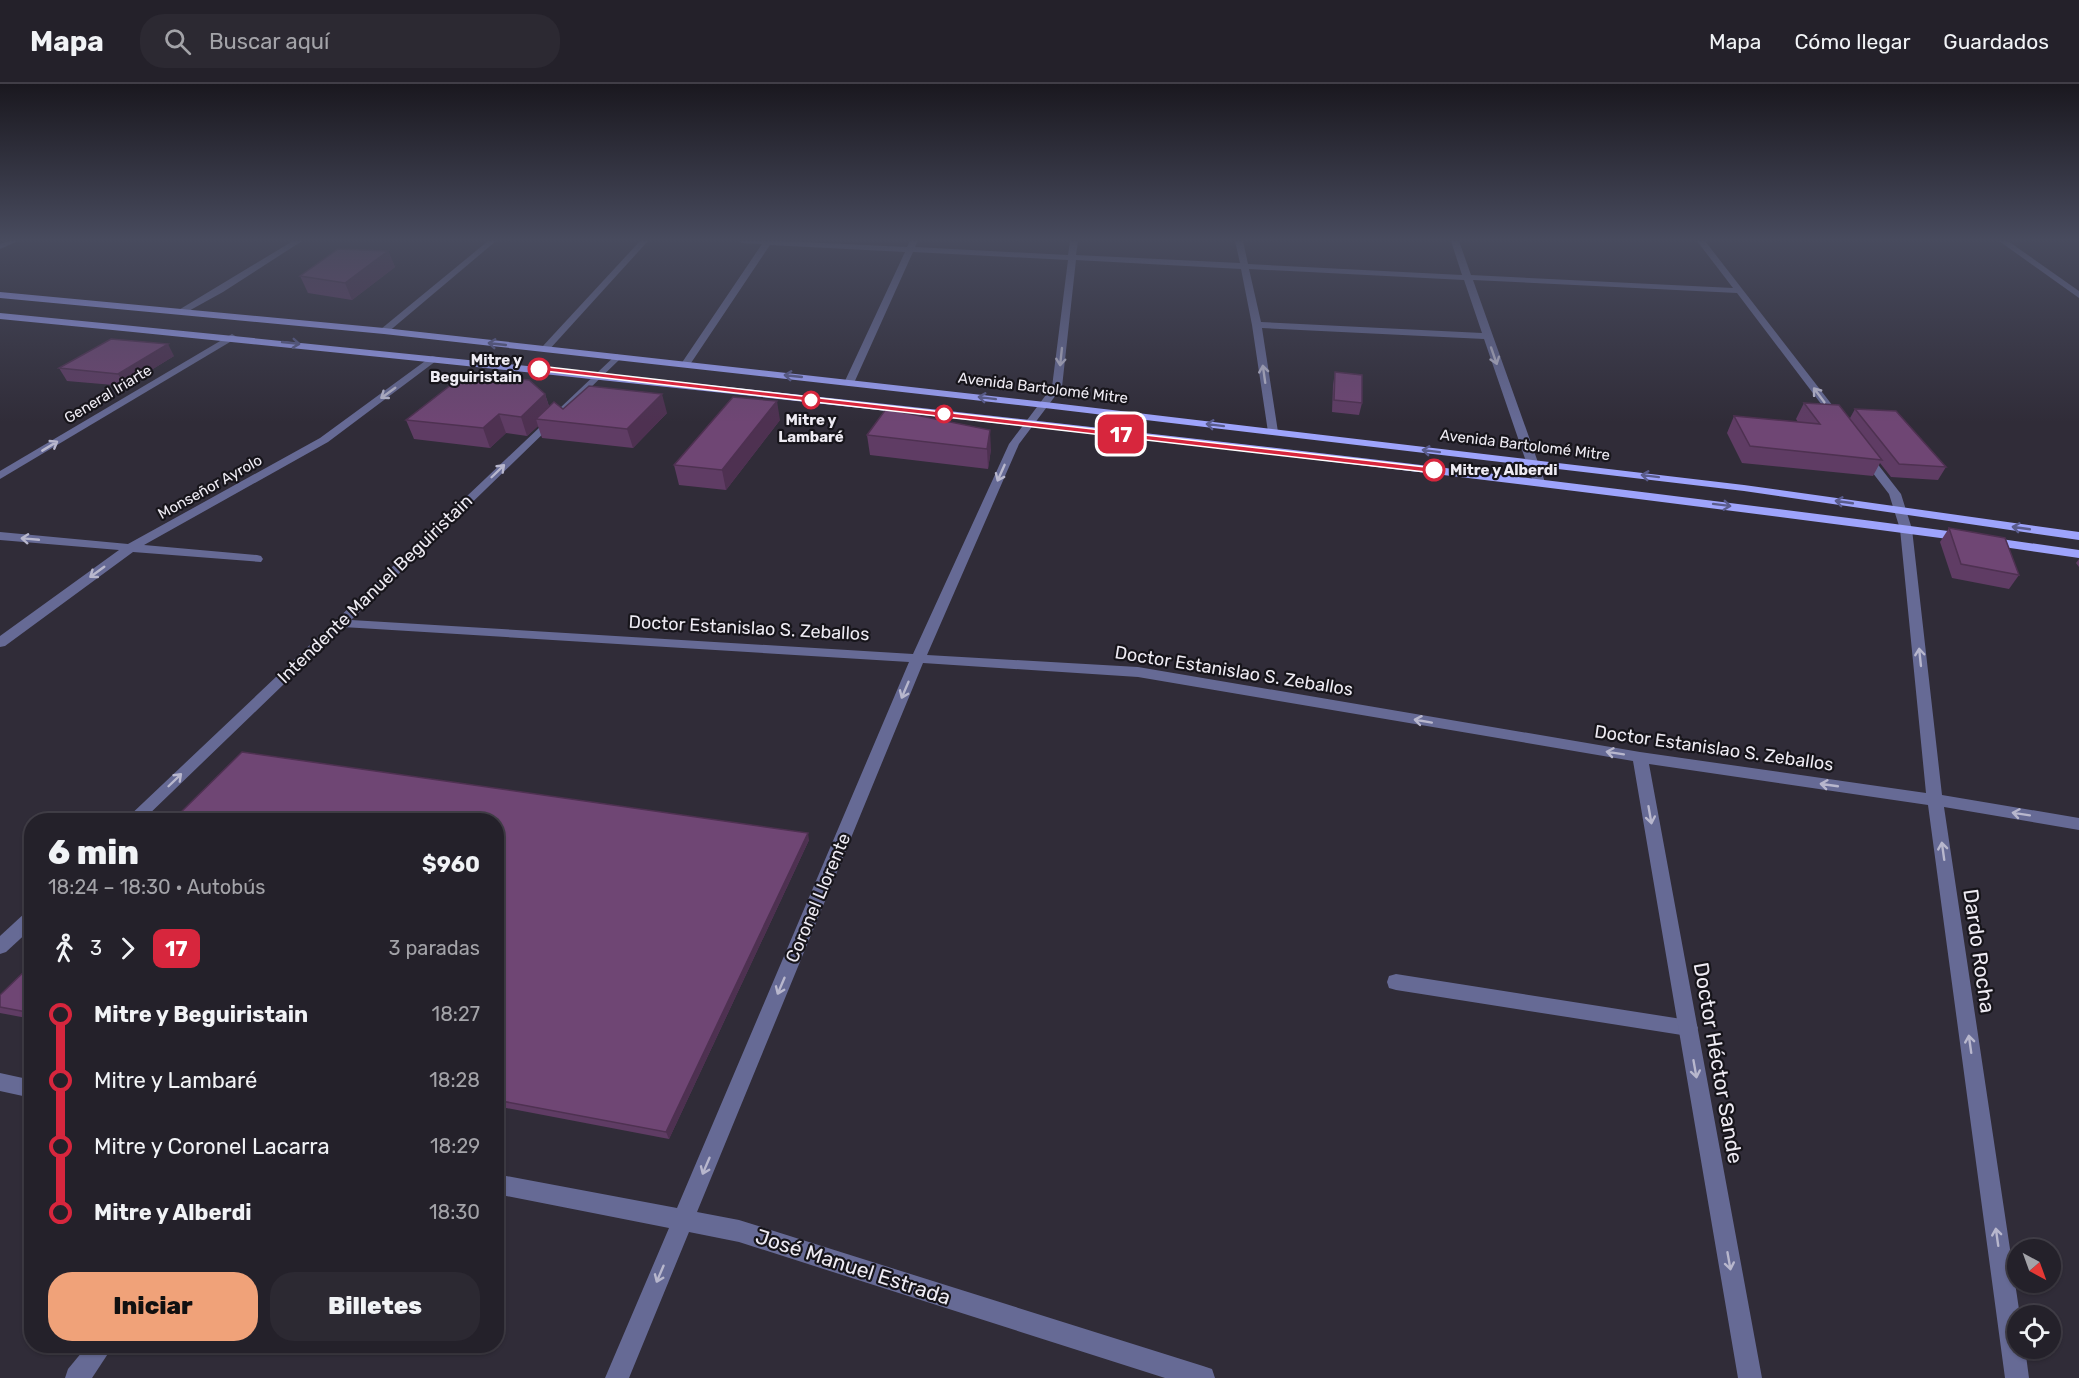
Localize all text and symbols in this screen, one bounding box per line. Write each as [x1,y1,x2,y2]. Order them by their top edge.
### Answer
search box [140,14,560,68]
text: Mapa [30,25,104,58]
icon: search [161,25,194,58]
text: Buscar aquí [209,28,329,55]
text: Mapa [1709,29,1761,54]
text: Cómo llegar [1794,29,1910,54]
text: Guardados [1943,29,2049,54]
one-way arrow [280,338,300,349]
one-way arrow [487,338,507,349]
one-way arrow [1489,346,1500,365]
one-way arrow [1055,347,1066,367]
place label: Mitre y Beguiristain [430,351,522,386]
marker: Mitre y Beguiristain [528,358,550,380]
street label: General Iriarte [61,361,155,427]
one-way arrow [1259,365,1270,384]
street label: Avenida Bartolomé Mitre [957,369,1129,407]
one-way arrow [784,370,804,381]
one-way arrow [380,387,396,399]
one-way arrow [1813,387,1826,403]
marker: Mitre y Lambaré [802,391,820,409]
one-way arrow [977,392,997,403]
unlabelled marker [935,405,953,423]
place label: Mitre y Lambaré [778,411,844,446]
line badge: 17 [1094,414,1148,454]
one-way arrow [1205,419,1225,430]
text: 17 [1110,422,1132,447]
street label: Avenida Bartolomé Mitre [1439,426,1611,464]
one-way arrow [41,440,58,452]
one-way arrow [1422,445,1442,456]
street label: Monseñor Ayrolo [155,451,265,523]
marker: Mitre y Alberdi [1423,459,1445,481]
place label: Mitre y Alberdi [1450,461,1557,479]
one-way arrow [491,464,506,478]
one-way arrow [995,464,1006,482]
one-way arrow [1641,471,1661,482]
street label: Intendente Manuel Beguiristain [273,490,477,688]
one-way arrow [1834,497,1854,508]
one-way arrow [1711,500,1731,511]
one-way arrow [2012,522,2031,533]
one-way arrow [20,533,40,544]
one-way arrow [90,566,106,578]
street label: Doctor Estanislao S. Zeballos [628,611,870,645]
street label: Doctor Estanislao S. Zeballos [1113,641,1355,701]
one-way arrow [1914,648,1925,668]
one-way arrow [899,680,910,698]
one-way arrow [1413,715,1433,726]
street label: Doctor Estanislao S. Zeballos [1593,720,1835,776]
one-way arrow [1605,748,1625,759]
one-way arrow [168,773,183,787]
one-way arrow [1819,779,1839,790]
one-way arrow [1645,805,1656,824]
one-way arrow [2012,808,2032,819]
street label: Coronel Llorente [781,830,855,966]
text: 6 min [48,833,139,872]
one-way arrow [1937,841,1948,861]
text: $960 [422,851,480,878]
text: 18:24 – 18:30 · Autobús [48,875,265,899]
street label: Dardo Rocha [1958,887,2001,1015]
icon: walk [48,932,81,965]
icon: forward [111,932,144,965]
text: 3 [90,936,102,960]
text: 17 [165,936,188,961]
text: 3 paradas [389,936,480,960]
street label: Doctor Héctor Sande [1688,960,1749,1166]
one-way arrow [775,976,786,995]
text: Mitre y Beguiristain [94,1001,308,1028]
text: 18:27 [432,1002,480,1026]
one-way arrow [1964,1034,1975,1054]
one-way arrow [1690,1059,1701,1078]
text: Mitre y Lambaré [94,1067,257,1094]
text: 18:28 [429,1068,480,1092]
text: Mitre y Coronel Lacarra [94,1133,330,1160]
text: 18:29 [430,1134,480,1158]
one-way arrow [700,1156,711,1175]
text: Mitre y Alberdi [94,1199,252,1226]
text: 18:30 [429,1200,480,1224]
street label: José Manuel Estrada [752,1223,954,1310]
one-way arrow [1992,1227,2003,1247]
north arrow [2007,1239,2061,1293]
map controls [2007,1239,2061,1359]
one-way arrow [1724,1251,1735,1270]
one-way arrow [654,1265,665,1283]
button: Iniciar [48,1272,258,1341]
button: Billetes [270,1272,480,1341]
button: locate [2007,1305,2061,1359]

